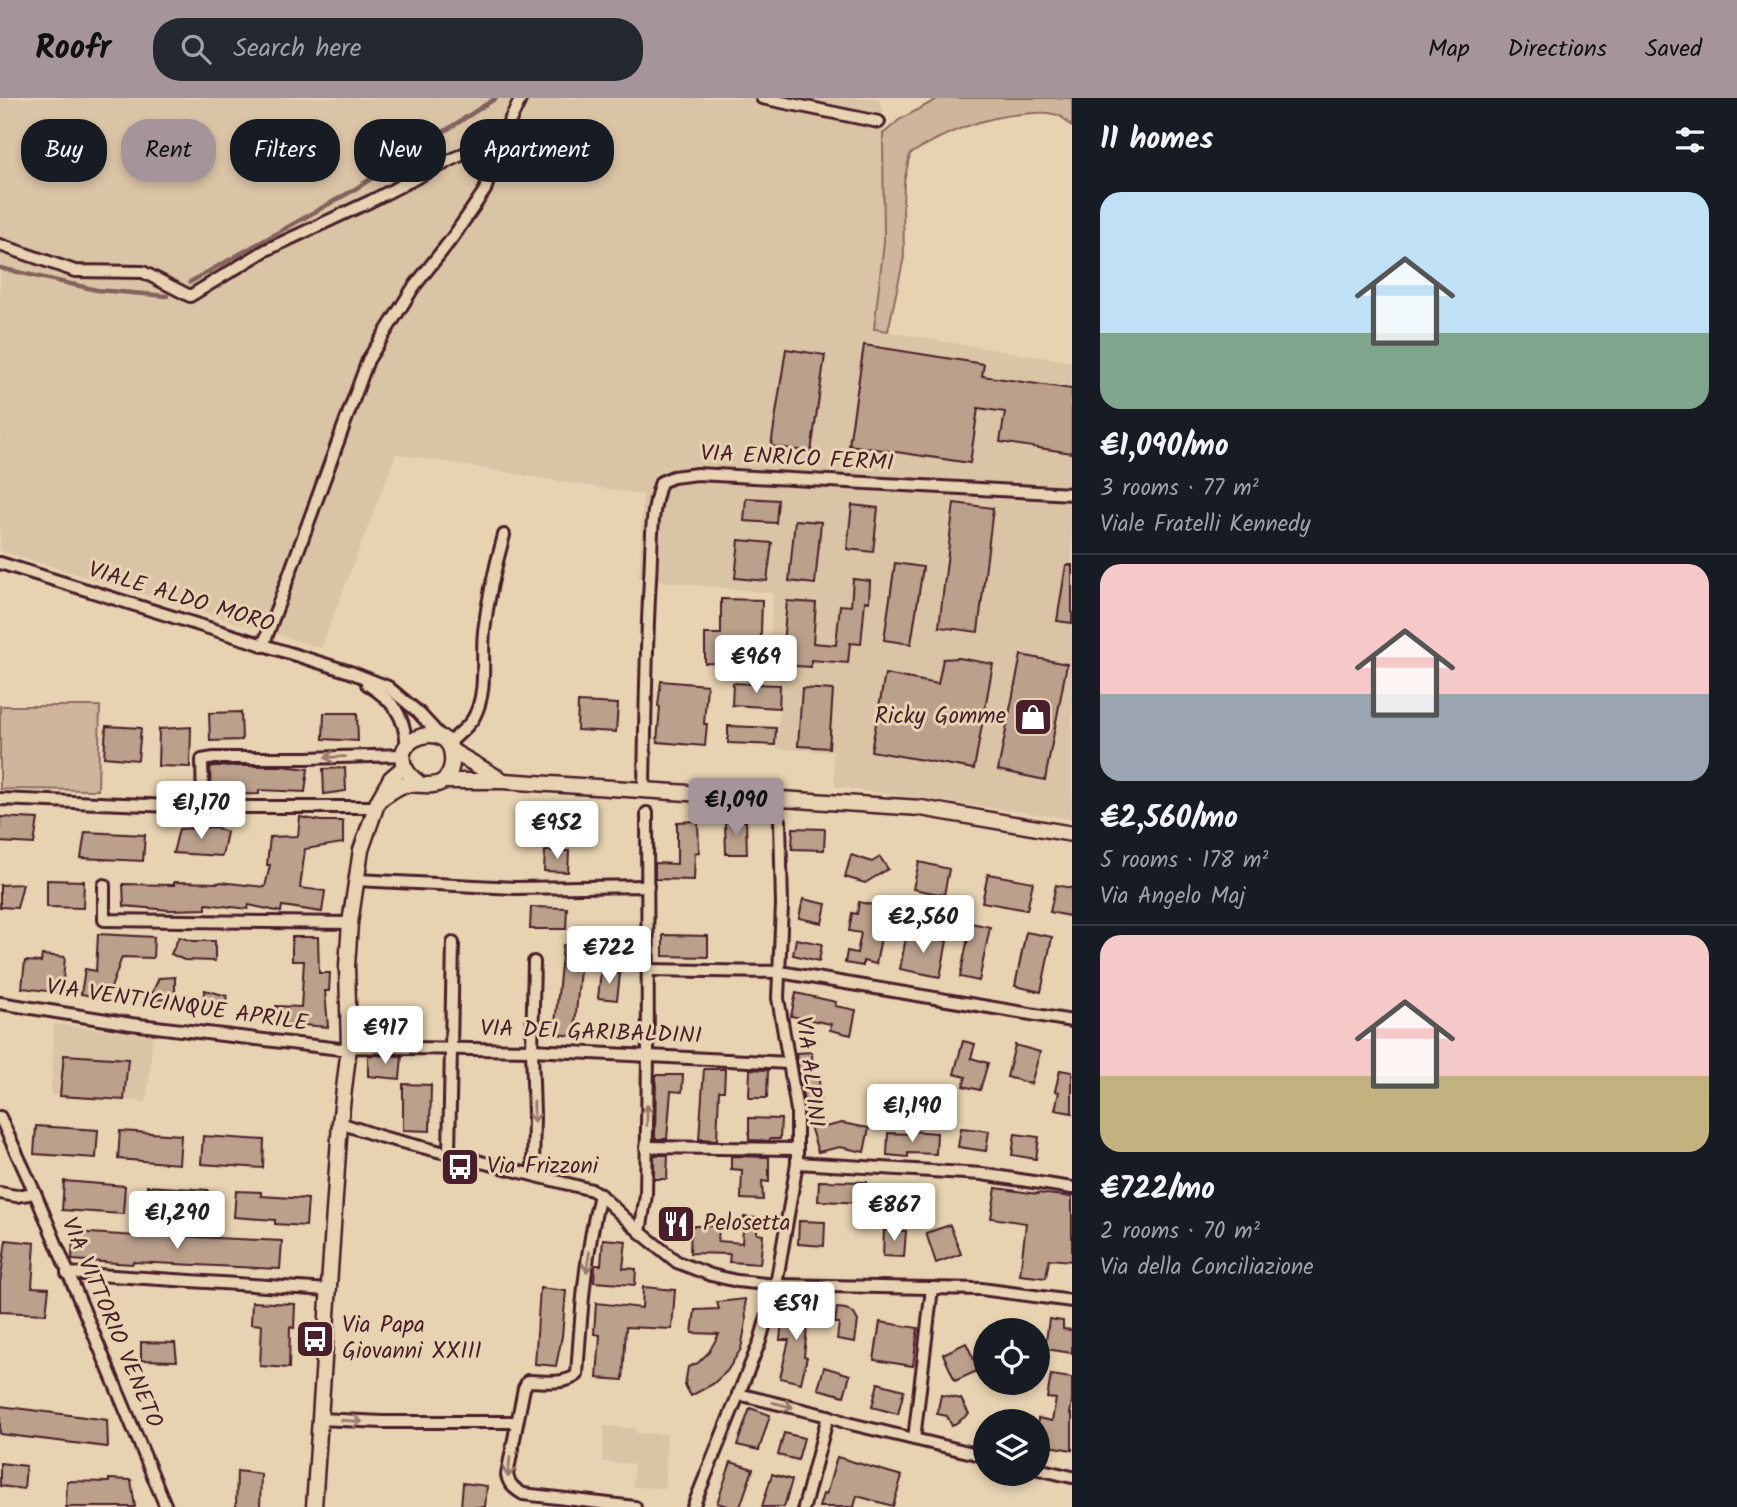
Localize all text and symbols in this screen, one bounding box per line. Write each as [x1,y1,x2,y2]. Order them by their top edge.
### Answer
search box [153,18,643,81]
text: Roofr [35,23,111,76]
text: Search here [233,28,361,70]
icon: search [177,30,215,68]
text: Map [1428,30,1470,69]
text: Directions [1508,30,1607,69]
text: Saved [1645,30,1702,69]
text: 11 homes [1100,116,1213,164]
chip: Buy [21,119,107,182]
chip: Rent [121,119,216,182]
chip: Filters [230,119,340,182]
chip: New [354,119,446,182]
chip: Apartment [460,119,614,182]
icon: filters [1671,121,1709,159]
icon: home [1342,238,1468,364]
text: €1,090/mo [1100,423,1229,471]
street label: VIA ENRICO FERMI [699,436,895,482]
text: 3 rooms · 77 m² [1100,471,1259,507]
text: Viale Fratelli Kennedy [1100,507,1310,543]
street label: VIALE ALDO MORO [83,553,279,643]
icon: home [1342,610,1468,736]
pin: €969 [715,636,797,695]
text: €969 [731,640,781,676]
shop icon: Ricky Gomme [1012,696,1054,738]
place label: Ricky Gomme [875,699,1006,735]
one-way arrow [324,751,347,764]
pin: €1,090 [679,778,793,838]
pin: €1,170 [144,782,258,841]
text: €1,090 [705,783,767,819]
text: €1,170 [172,786,230,822]
text: €2,560/mo [1100,795,1238,843]
pin: €952 [516,802,598,861]
text: €952 [531,806,583,842]
text: 5 rooms · 178 m² [1100,843,1268,879]
text: Via Angelo Maj [1100,879,1245,915]
pin: €2,560 [866,896,980,955]
text: €2,560 [888,900,958,936]
pin: €722 [568,926,650,986]
text: €722 [583,931,635,967]
street label: VIA VENTICINQUE APRILE [44,970,311,1042]
icon: home [1342,981,1468,1107]
pin: €917 [344,1006,426,1066]
text: €917 [363,1011,407,1047]
street label: VIA DEI GARIBALDINI [480,1011,702,1055]
street label: VIA ALPINI [784,1015,834,1129]
pin: €1,190 [855,1084,969,1144]
text: €1,190 [883,1089,941,1125]
one-way arrow [527,1100,540,1123]
one-way arrow [640,1104,654,1127]
bus stop icon: Via Frizzoni [439,1146,481,1188]
place label: Via Frizzoni [487,1149,600,1185]
text: €722/mo [1100,1166,1215,1214]
pin: €867 [853,1184,935,1243]
text: €867 [868,1188,920,1224]
pin: €1,290 [120,1192,234,1251]
text: €1,290 [145,1196,209,1232]
restaurant icon: Pelosetta [655,1203,697,1245]
place label: Pelosetta [703,1206,791,1242]
street label: VIA VITTORIO VENETO [50,1212,172,1434]
text: 2 rooms · 70 m² [1100,1214,1260,1250]
one-way arrow [581,1250,594,1273]
text: Via della Conciliazione [1100,1250,1314,1286]
pin: €591 [755,1282,837,1342]
text: €591 [774,1287,818,1323]
place label: Via Papa Giovanni XXIII [342,1308,482,1370]
bus stop icon: Via Papa Giovanni XXIII [294,1318,336,1360]
map controls [973,1318,1050,1486]
button: locate [973,1318,1050,1395]
one-way arrow [771,1399,794,1412]
button: layers [973,1409,1050,1486]
one-way arrow [340,1415,362,1428]
one-way arrow [503,1455,516,1478]

